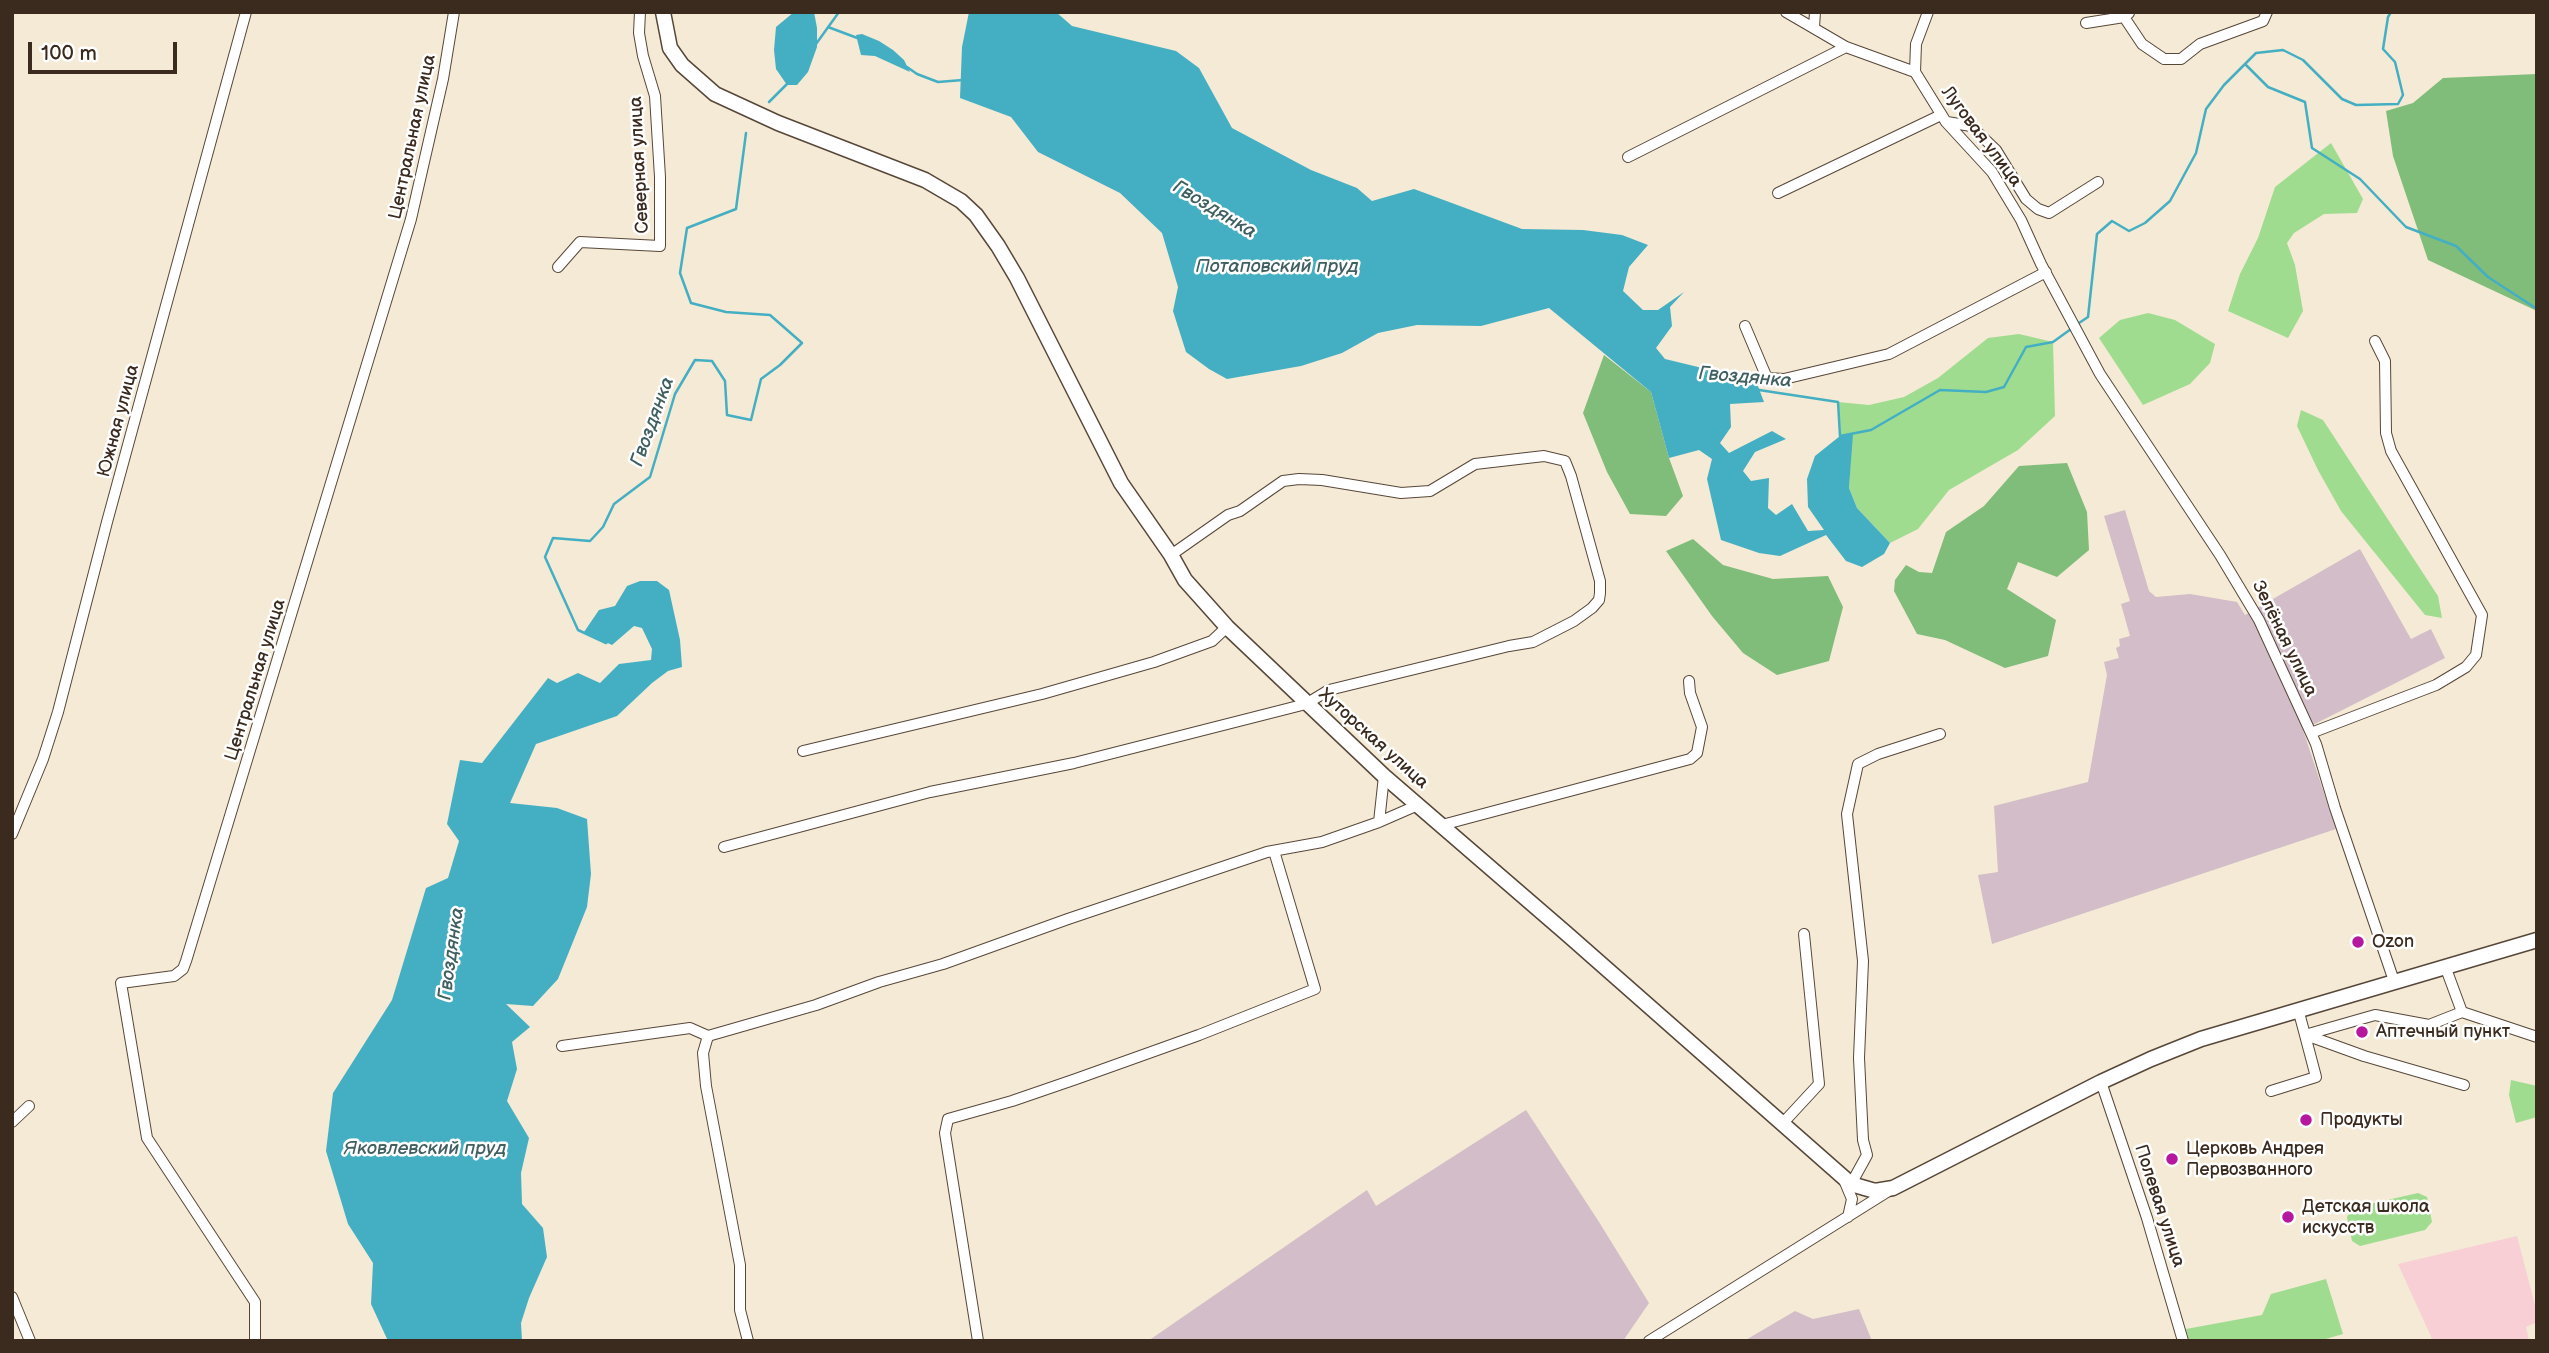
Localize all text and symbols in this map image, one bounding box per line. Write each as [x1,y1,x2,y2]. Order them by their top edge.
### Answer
scale bar [32,28,180,72]
text: 100 m [41,41,97,66]
street label: Центральная улица [385,53,441,221]
street label: Луговая улица [1936,82,2026,192]
street label: Северная улица [626,96,654,234]
water label: Гвоздянка [1168,176,1260,244]
water label: Потаповский пруд [1195,256,1359,278]
street label: Южная улица [94,362,144,480]
water label: Гвоздянка [1697,363,1793,393]
water label: Гвоздянка [626,374,680,470]
street label: Зелёная улица [2247,578,2321,700]
street label: Центральная улица [221,597,291,763]
street label: Хуторская улица [1314,684,1432,794]
water label: Гвоздянка [434,906,470,1002]
place label: Ozon [2372,931,2414,953]
marker: Ozon [2350,934,2366,950]
place label: Аптечный пункт [2376,1021,2510,1043]
marker: Аптечный пункт [2354,1024,2370,1040]
place label: Продукты [2320,1109,2403,1131]
marker: Продукты [2298,1112,2314,1128]
water label: Яковлевский пруд [344,1138,506,1160]
place label: Церковь Андрея Первозванного [2186,1138,2324,1180]
street label: Полевая улица [2129,1142,2189,1270]
marker: Церковь Андрея Первозванного [2164,1151,2180,1167]
place label: Детская школа искусств [2302,1196,2430,1238]
marker: Детская школа искусств [2280,1209,2296,1225]

